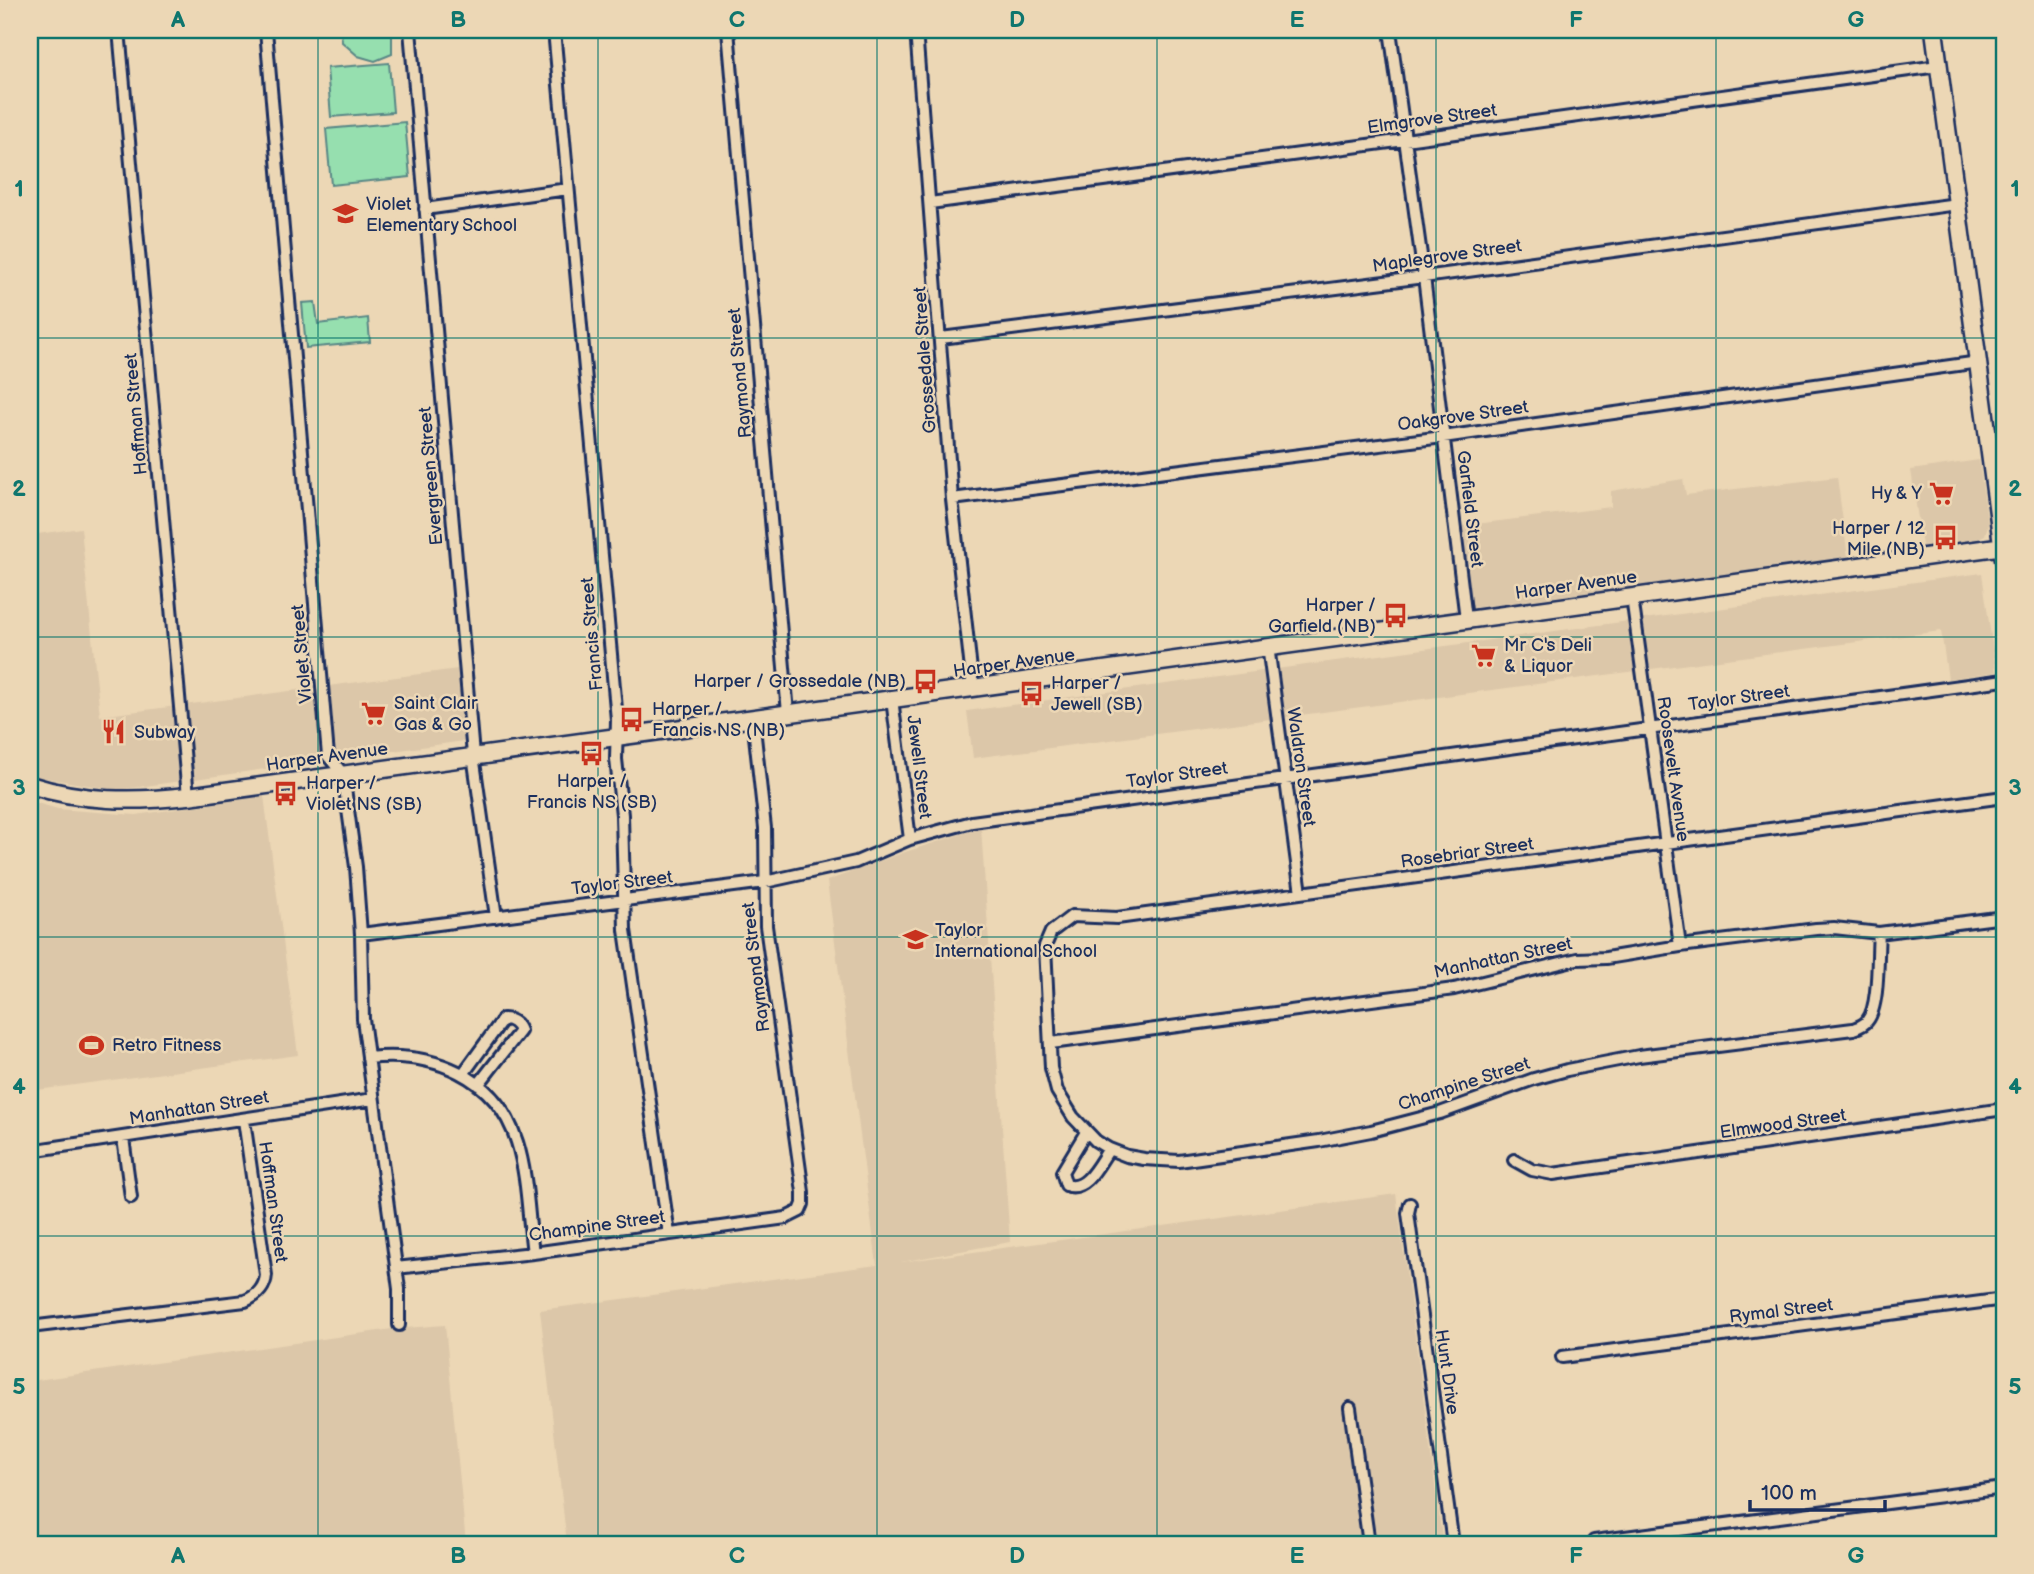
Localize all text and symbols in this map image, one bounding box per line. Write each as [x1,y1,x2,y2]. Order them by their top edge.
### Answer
text: A [170,6,186,34]
text: B [450,6,466,34]
text: C [729,6,745,34]
text: D [1009,6,1025,34]
text: E [1290,6,1305,34]
text: F [1569,6,1583,34]
text: G [1848,6,1865,34]
street label: Elmgrove Street [1366,99,1499,138]
text: 1 [14,175,24,203]
text: 1 [2010,175,2020,203]
place label: Violet Elementary School [366,194,517,236]
school or university icon: Violet Elementary School [332,200,360,228]
street label: Maplegrove Street [1371,235,1523,277]
street label: Grossedale Street [909,285,941,434]
street label: Raymond Street [724,307,756,439]
street label: Hoffman Street [120,352,152,476]
street label: Oakgrove Street [1396,396,1530,436]
street label: Evergreen Street [414,405,448,546]
street label: Garfield Street [1452,449,1488,569]
text: 2 [12,475,26,503]
text: 2 [2008,475,2022,503]
supermarket icon: Hy & Y [1928,479,1956,507]
place label: Hy & Y [1871,483,1922,504]
place label: Harper / 12 Mile (NB) [1832,518,1925,560]
bus stop icon: Harper / 12 Mile (NB) [1931,524,1959,552]
street label: Harper Avenue [1514,566,1639,604]
street label: Francis Street [577,576,607,692]
place label: Harper / Garfield (NB) [1268,595,1376,637]
bus stop icon: Harper / Garfield (NB) [1382,601,1410,629]
street label: Violet Street [287,603,317,705]
place label: Mr C's Deli & Liquor [1504,635,1592,677]
supermarket icon: Mr C's Deli & Liquor [1470,641,1498,669]
street label: Harper Avenue [952,644,1077,682]
bus stop icon: Harper / Grossedale (NB) [912,667,940,695]
place label: Harper / Grossedale (NB) [693,671,906,692]
place label: Harper / Jewell (SB) [1051,673,1143,715]
bus stop icon: Harper / Jewell (SB) [1017,679,1045,707]
street label: Taylor Street [1687,680,1791,715]
place label: Saint Clair Gas & Go [394,693,478,735]
street label: Roosevelt Avenue [1652,695,1694,843]
supermarket icon: Saint Clair Gas & Go [360,699,388,727]
place label: Harper / Francis NS (NB) [652,699,785,741]
bus stop icon: Harper / Francis NS (NB) [618,705,646,733]
street label: Waldron Street [1282,706,1320,828]
street label: Jewell Street [902,714,936,821]
restaurant icon: Subway [100,718,128,746]
place label: Subway [134,722,196,743]
street label: Harper Avenue [265,738,390,776]
bus stop icon: Harper / Francis NS (SB) [578,740,606,768]
street label: Taylor Street [1125,757,1229,792]
place label: Harper / Francis NS (SB) [527,771,657,813]
place label: Harper / Violet NS (SB) [306,773,422,815]
text: 3 [12,774,26,802]
text: 3 [2008,774,2022,802]
bus stop icon: Harper / Violet NS (SB) [272,779,300,807]
street label: Rosebriar Street [1399,833,1535,873]
street label: Taylor Street [570,866,674,900]
street label: Raymond Street [738,900,774,1033]
place label: Taylor International School [935,920,1097,962]
school or university icon: Taylor International School [901,926,929,954]
street label: Manhattan Street [1432,933,1575,983]
sports icon: Retro Fitness [78,1031,106,1059]
place label: Retro Fitness [112,1035,221,1056]
street label: Champine Street [1395,1053,1533,1115]
text: 4 [12,1073,26,1101]
text: 4 [2008,1073,2022,1101]
street label: Manhattan Street [128,1087,271,1129]
street label: Elmwood Street [1719,1105,1848,1143]
street label: Hoffman Street [254,1140,292,1264]
street label: Champine Street [528,1206,667,1246]
street label: Rymal Street [1728,1294,1834,1328]
street label: Hunt Drive [1431,1328,1463,1416]
text: 5 [12,1373,26,1401]
text: 5 [2008,1373,2022,1401]
scale bar [1750,1469,1885,1513]
text: 100 m [1761,1481,1817,1506]
text: A [170,1542,186,1570]
text: B [450,1542,466,1570]
text: C [729,1542,745,1570]
text: D [1009,1542,1025,1570]
text: E [1290,1542,1305,1570]
text: F [1569,1542,1583,1570]
text: G [1848,1542,1865,1570]

